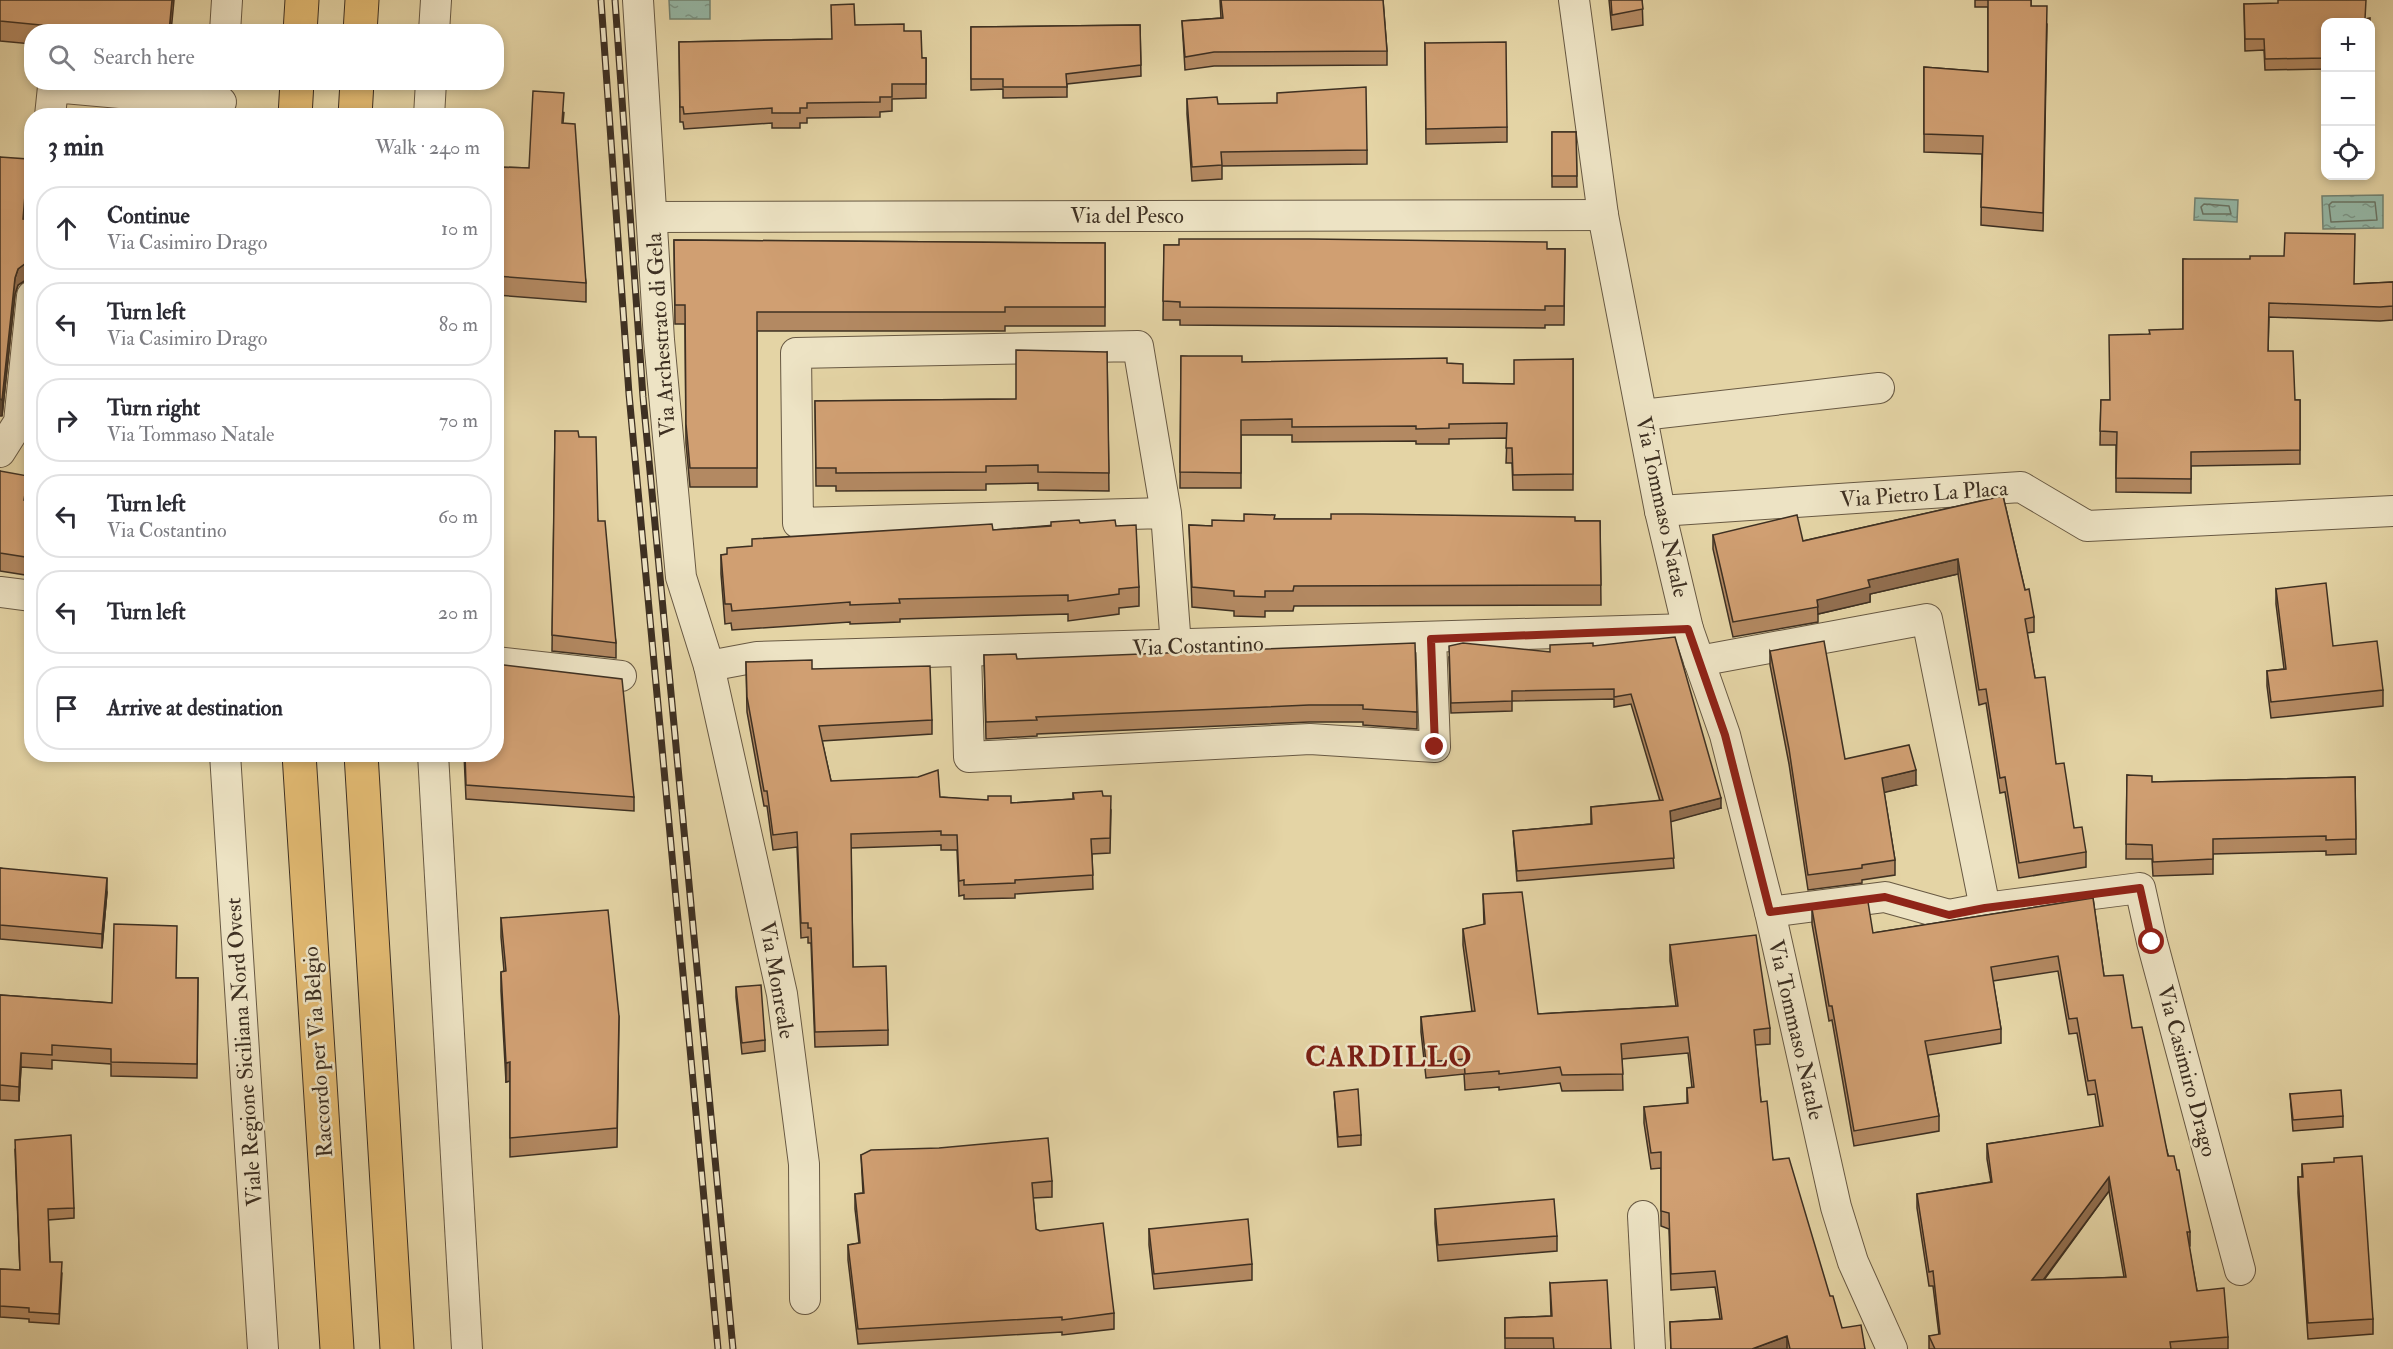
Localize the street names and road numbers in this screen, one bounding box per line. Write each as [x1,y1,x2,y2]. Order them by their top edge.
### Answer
street label: Via del Pesco [1070,202,1184,230]
street label: Via Archestrato di Gela [640,231,682,438]
street label: Via Tommaso Natale [1629,414,1695,600]
street label: Via Pietro La Placa [1839,474,2010,514]
street label: Via Costantino [1132,630,1264,662]
street label: Viale Regione Siciliana Nord Ovest [219,897,269,1207]
street label: Via Monreale [753,919,801,1041]
street label: Via Tommaso Natale [1762,937,1830,1123]
street label: Raccordo per Via Belgio [297,945,340,1159]
street label: Via Casimiro Drago [2151,982,2223,1160]

